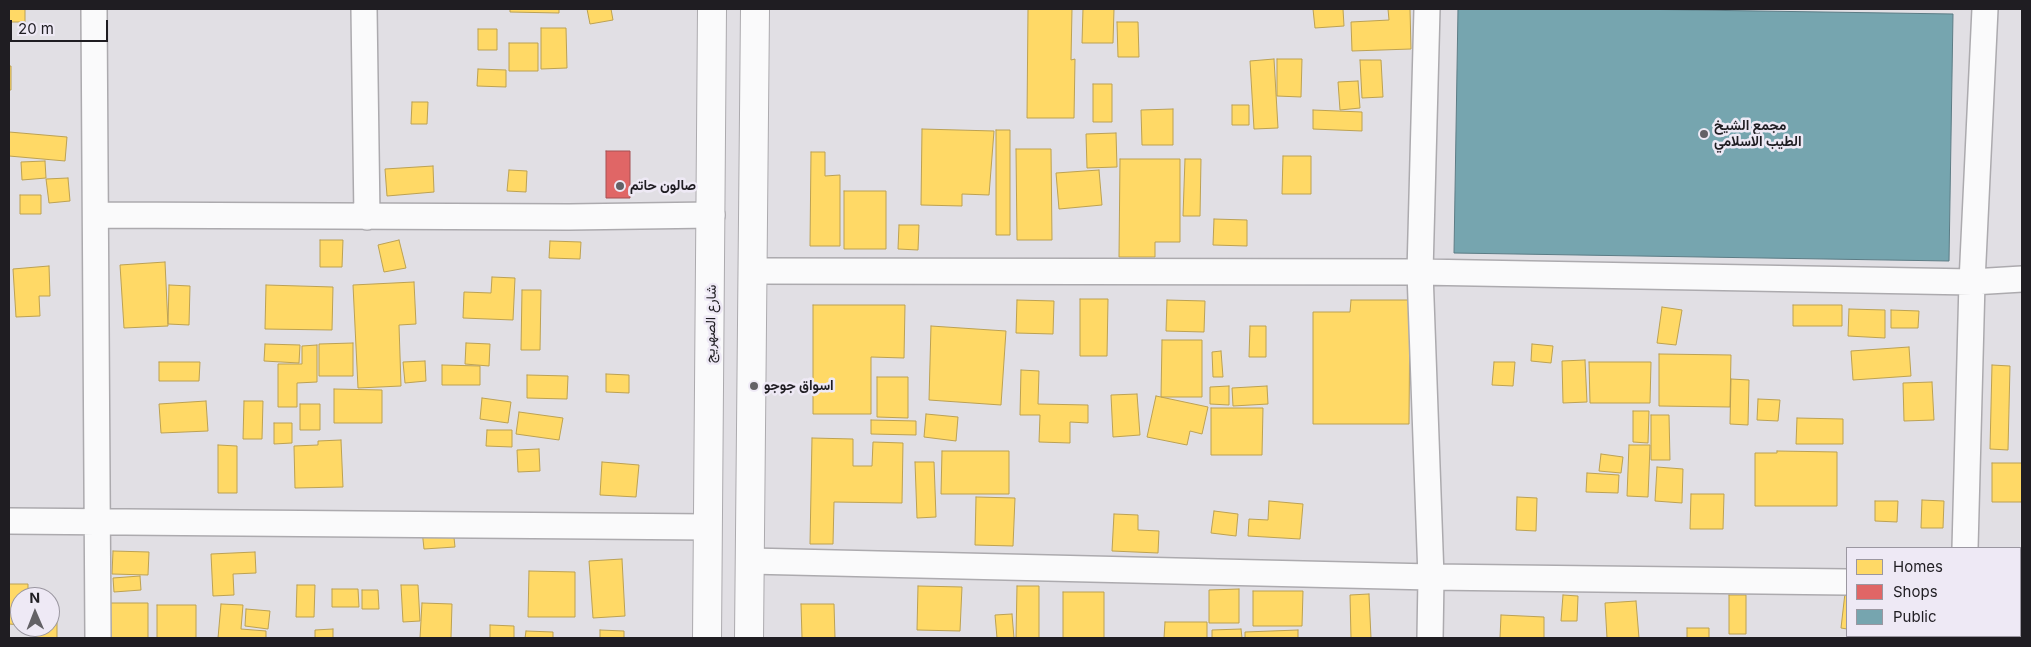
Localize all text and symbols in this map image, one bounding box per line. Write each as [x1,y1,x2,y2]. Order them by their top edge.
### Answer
scale bar [12,10,110,42]
text: 20 m [18,19,54,38]
place label: مجمع الشيخ الطيب الاسلامي [1714,118,1802,150]
marker: مجمع الشيخ الطيب الاسلامي [1698,128,1710,140]
place label: صالون حاتم [630,178,696,194]
marker: صالون حاتم [614,180,626,192]
street label: شارع الصهريج [702,285,720,363]
place label: اسواق جوجو [764,378,834,394]
marker: اسواق جوجو [748,380,760,392]
legend [1846,547,2021,637]
text: Homes [1893,557,1943,576]
text: Shops [1893,582,1938,601]
north arrow [10,587,60,637]
text: N [29,589,40,606]
text: Public [1893,607,1936,626]

